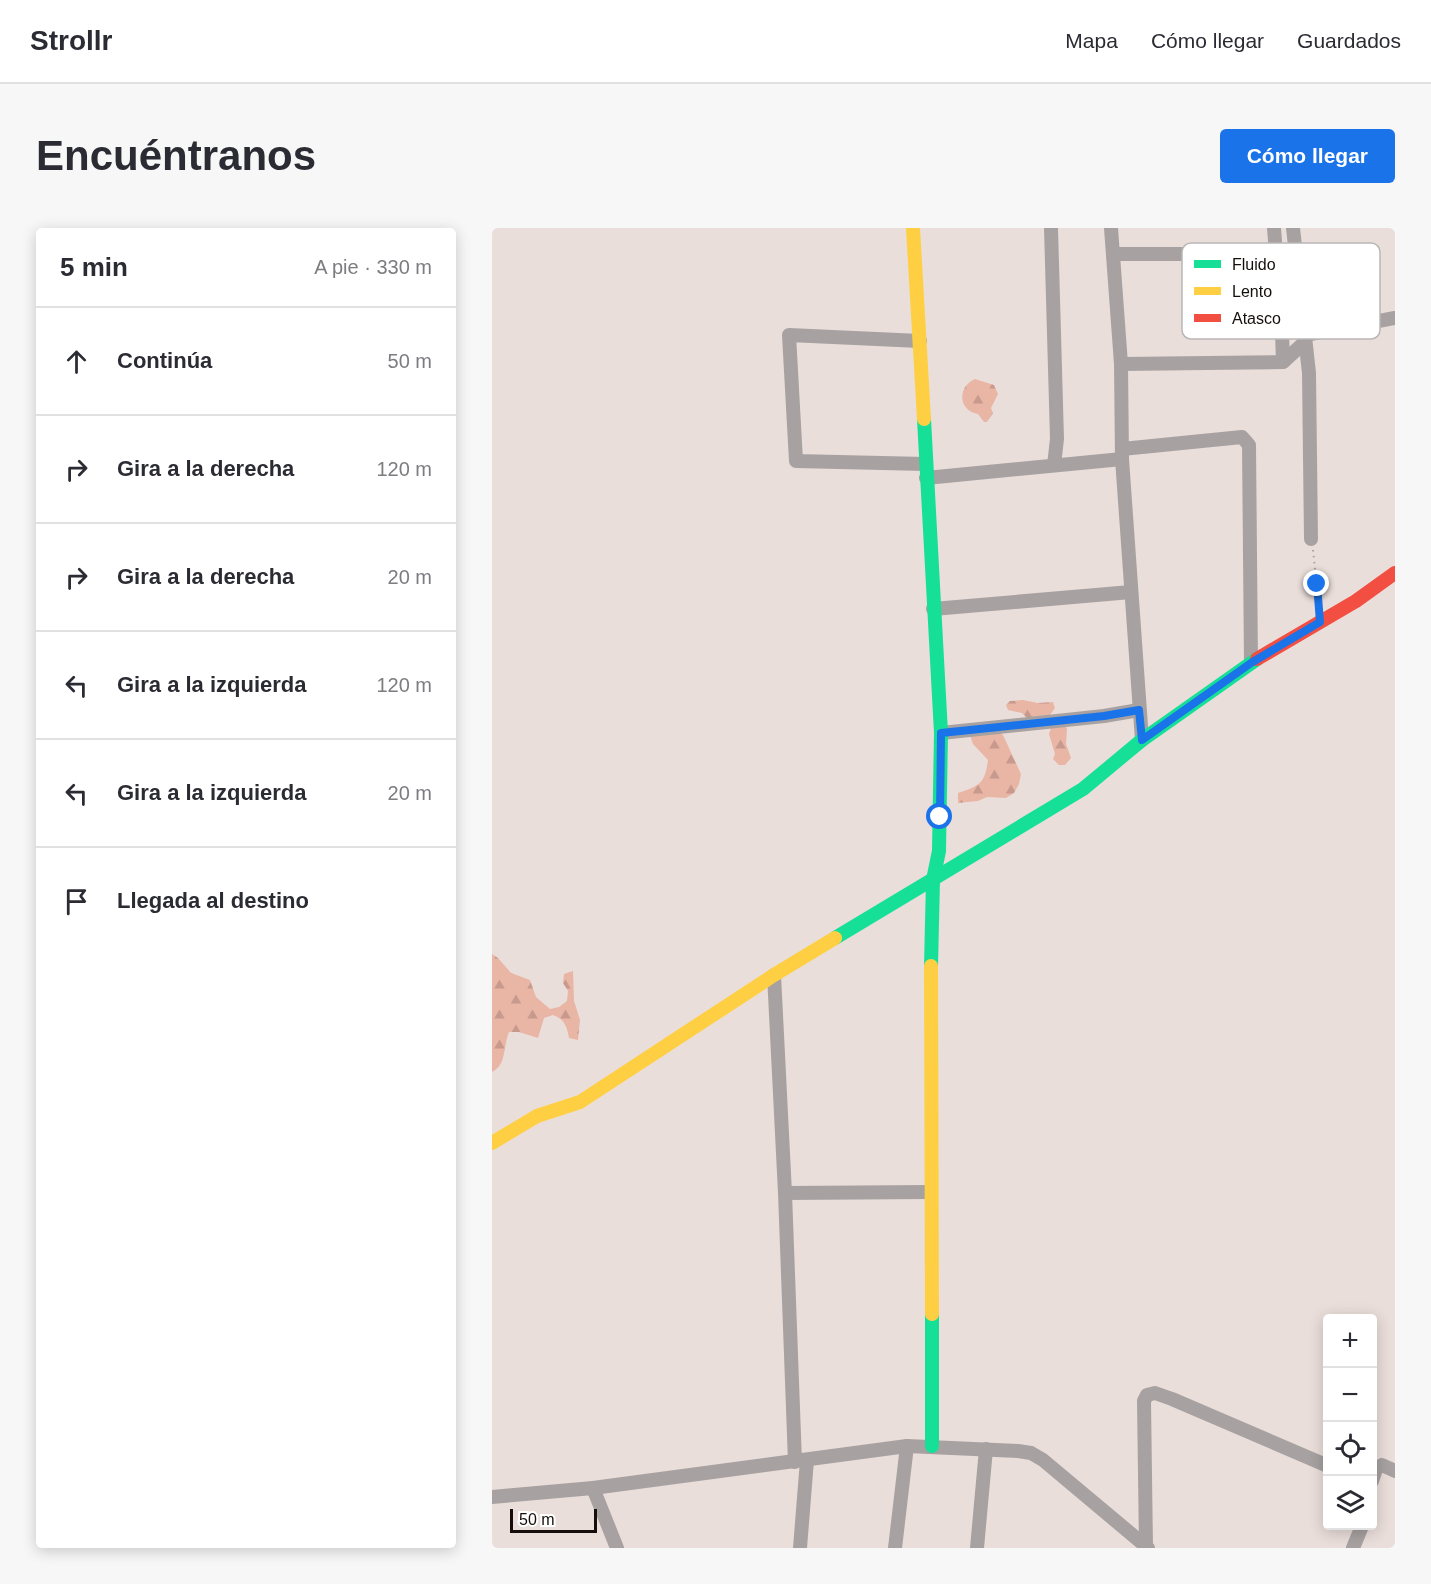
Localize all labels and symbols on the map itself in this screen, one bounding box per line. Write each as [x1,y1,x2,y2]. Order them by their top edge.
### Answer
legend [1182,243,1380,339]
text: Fluido [1232,256,1276,273]
text: Lento [1232,283,1272,300]
text: Atasco [1232,310,1281,327]
route end [1303,570,1329,596]
route start [926,803,952,829]
scale bar [510,1506,597,1534]

